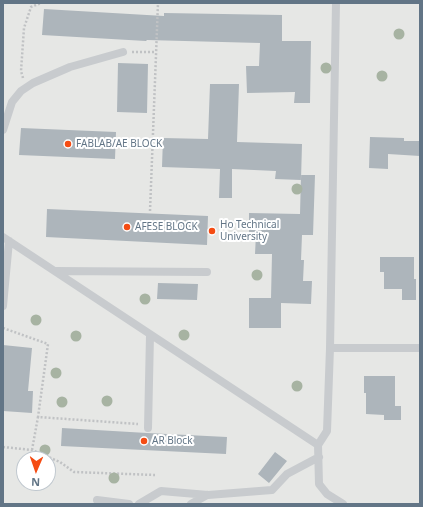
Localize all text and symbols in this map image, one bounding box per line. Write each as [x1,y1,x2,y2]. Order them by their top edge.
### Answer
place label: FABLAB/AE BLOCK [76,138,162,150]
marker: FABLAB/AE BLOCK [63,139,73,149]
place label: Ho Technical University [220,219,279,242]
place label: AFESE BLOCK [135,221,198,233]
marker: AFESE BLOCK [122,222,132,232]
marker: Ho Technical University [207,226,217,236]
place label: AR Block [152,435,192,447]
marker: AR Block [139,436,149,446]
north arrow [16,451,56,491]
text: N [31,475,40,490]

